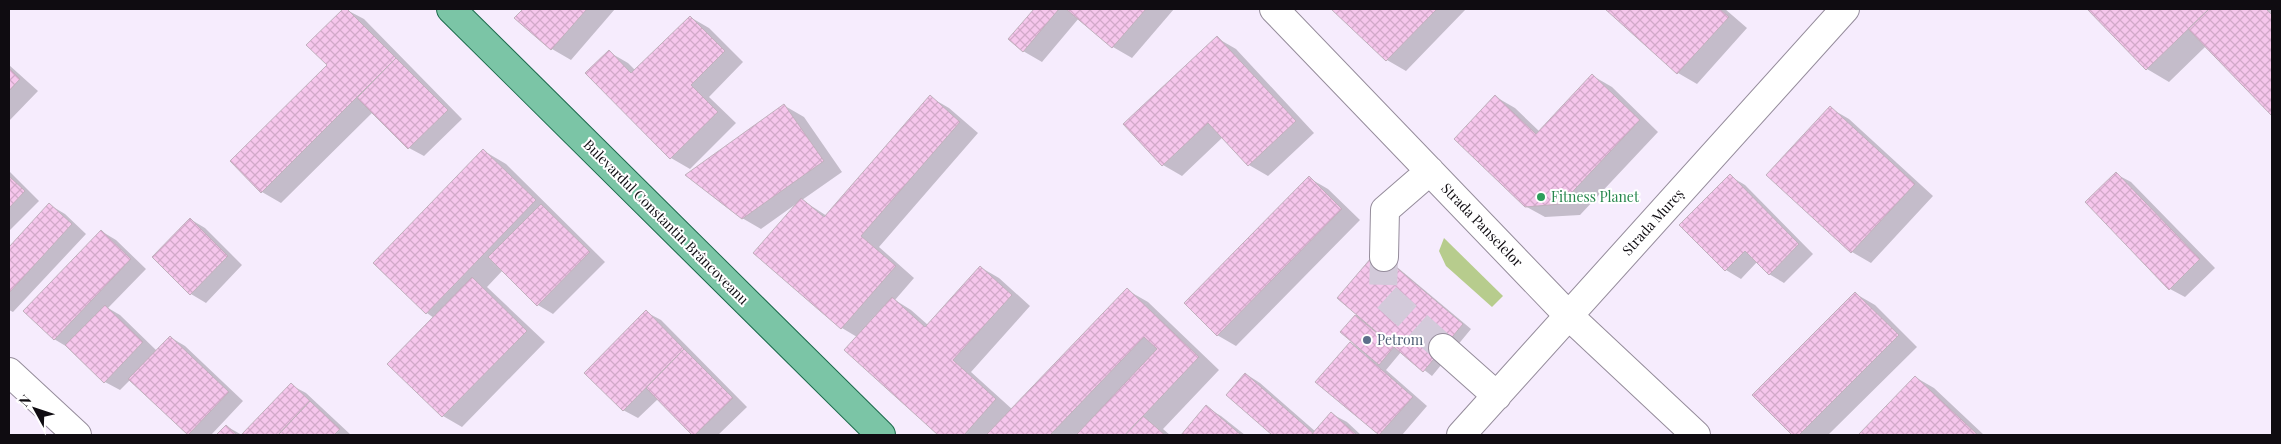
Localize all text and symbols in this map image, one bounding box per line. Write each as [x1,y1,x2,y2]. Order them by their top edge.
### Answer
street label: Bulevardul Constantin Brâncoveanu [580,135,753,308]
street label: Strada Panselelor [1437,179,1528,271]
street label: Strada Mureș [1618,184,1688,259]
place label: Fitness Planet [1551,187,1640,206]
marker: Fitness Planet [1535,191,1547,203]
place label: Petrom [1377,330,1424,349]
marker: Petrom [1361,334,1373,346]
north arrow [10,384,60,434]
text: N [14,390,35,410]

